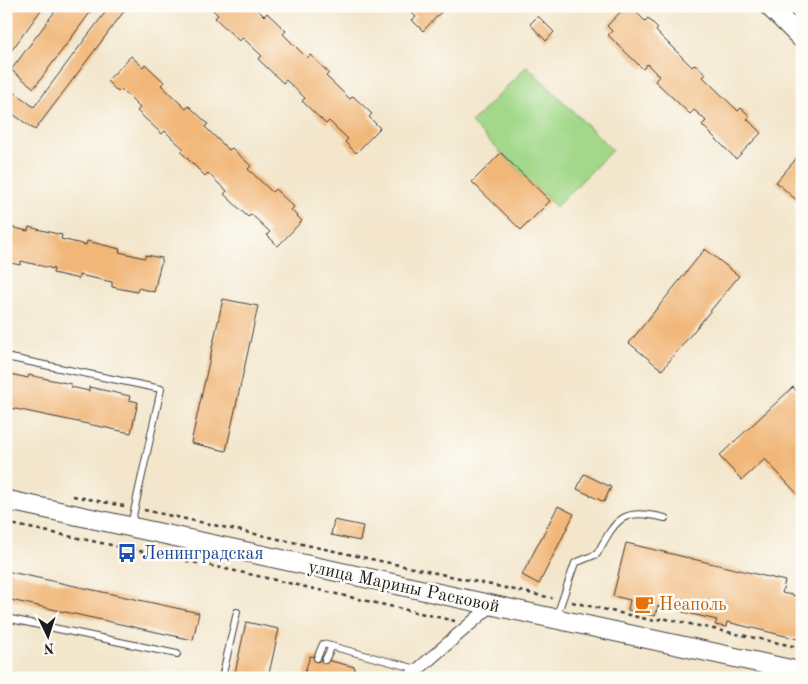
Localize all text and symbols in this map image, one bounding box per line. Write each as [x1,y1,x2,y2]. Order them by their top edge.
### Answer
bus stop icon: Ленинградская [116,542,138,564]
place label: Ленинградская [142,545,264,563]
street label: улица Марины Расковой [307,558,501,616]
cafe icon: Неаполь [633,593,655,615]
place label: Неаполь [659,596,727,614]
north arrow [22,612,72,662]
text: N [43,641,55,655]

